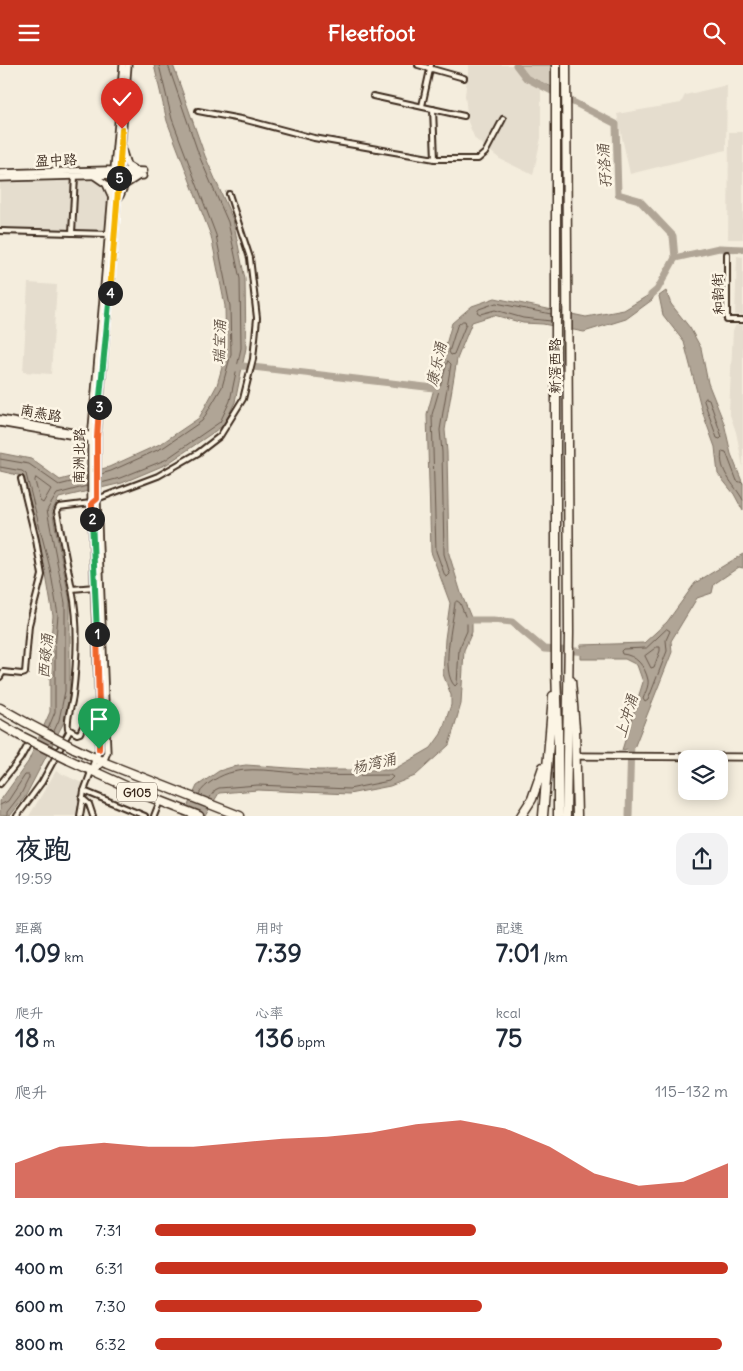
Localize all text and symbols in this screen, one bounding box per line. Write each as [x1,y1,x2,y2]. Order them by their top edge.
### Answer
icon: menu [15,19,43,47]
text: Fleetfoot [328,19,415,47]
icon: search [700,19,728,47]
pin [101,78,143,129]
icon: check [108,85,136,113]
water label: 孖洛涌 [593,142,615,189]
street label: 盈中路 [35,150,77,170]
pin: 5 [106,165,132,191]
text: 5 [115,169,124,187]
street label: 和韵街 [708,273,728,315]
pin: 4 [98,281,122,305]
text: 4 [106,284,115,302]
water label: 瑞宝涌 [209,318,229,365]
street label: 新滘西路 [546,338,564,394]
water label: 康乐涌 [422,339,451,388]
pin: 3 [86,395,112,419]
text: 3 [96,398,103,416]
street label: 南燕路 [19,400,63,426]
street label: 南洲北路 [70,428,88,484]
pin: 2 [80,507,104,531]
text: 2 [89,510,96,528]
pin: 1 [84,621,110,647]
text: 1 [95,625,100,643]
water label: 西碌涌 [34,632,57,679]
water label: 上冲涌 [610,691,642,740]
pin [78,698,120,749]
icon: arrive [85,705,113,733]
water label: 杨湾涌 [350,748,399,777]
map controls [678,750,728,800]
button: layers [678,750,728,800]
road number: G105 [117,783,157,801]
text: 夜跑 [15,831,71,867]
button: share [676,833,728,885]
text: 19:59 [15,868,53,888]
text: 距离 [15,919,43,937]
text: 用时 [255,919,283,937]
text: 配速 [496,919,524,937]
text: 1.09 [15,937,61,969]
text: 7:39 [255,937,302,969]
text: 7:01 [496,937,540,969]
text: km [61,948,84,966]
text: /km [540,948,568,966]
text: 爬升 [15,1004,43,1022]
text: 心率 [255,1004,283,1022]
text: kcal [496,1004,521,1022]
text: 18 [15,1022,39,1054]
text: 136 [255,1022,294,1054]
text: 75 [496,1022,522,1054]
text: m [39,1033,55,1051]
text: bpm [294,1033,325,1051]
text: 115–132 m [655,1081,728,1101]
text: 爬升 [15,1082,47,1102]
text: 200 m [15,1220,63,1240]
text: 7:31 [95,1220,122,1240]
text: 400 m [15,1258,63,1278]
text: 6:31 [95,1258,123,1278]
text: 600 m [15,1296,63,1316]
text: 7:30 [95,1296,126,1316]
text: 800 m [15,1334,63,1354]
text: 6:32 [95,1334,126,1354]

